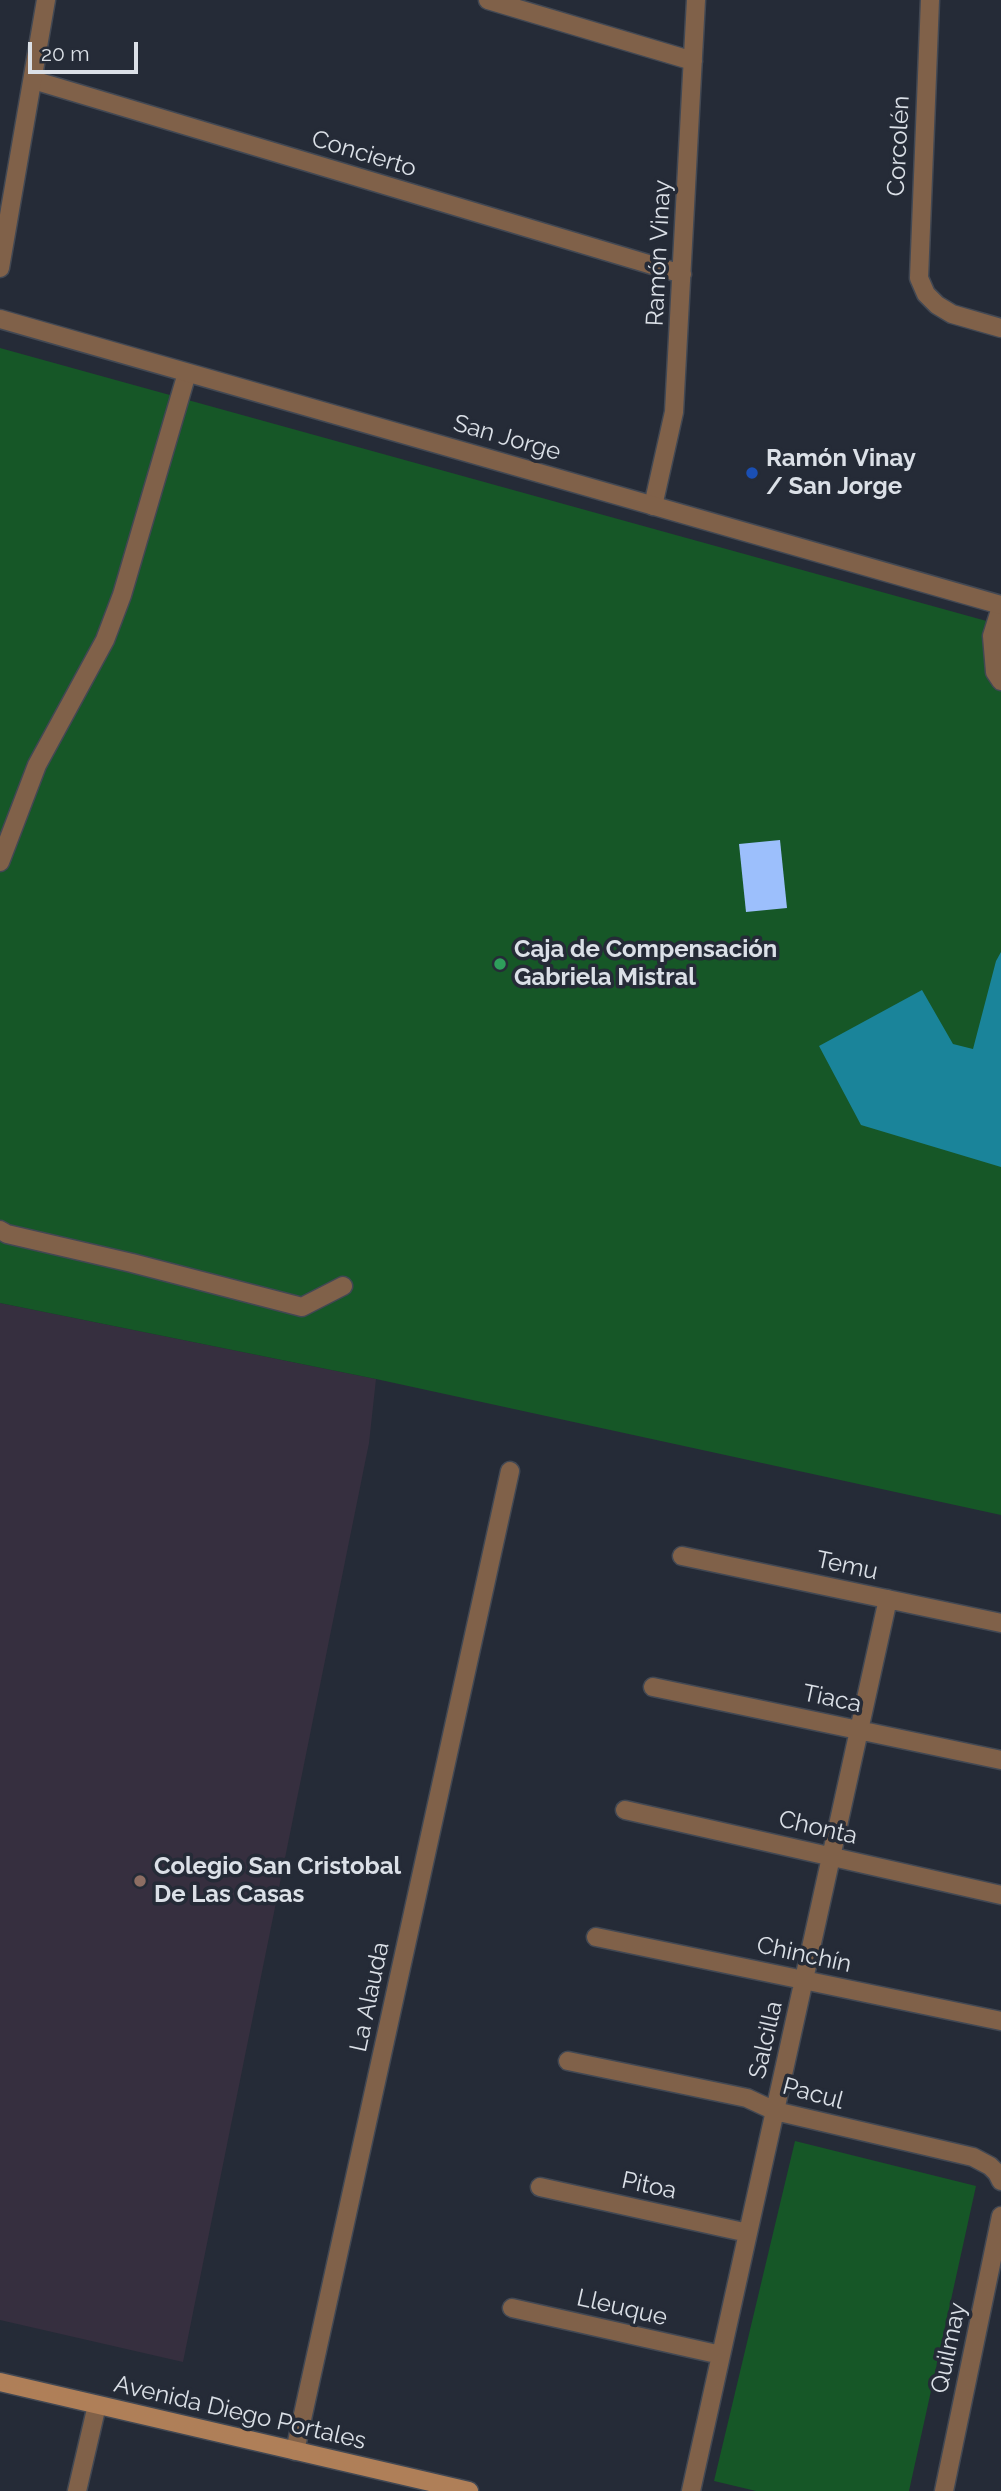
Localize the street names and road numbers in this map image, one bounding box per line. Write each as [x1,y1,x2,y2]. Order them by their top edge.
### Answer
street label: Corcolén [882,95,916,197]
street label: Concierto [308,124,420,184]
street label: Ramón Vinay [641,179,677,327]
street label: San Jorge [450,409,564,467]
street label: Temu [814,1545,880,1587]
street label: Tiaca [800,1679,864,1719]
street label: Chonta [776,1805,860,1851]
street label: Chinchín [754,1931,854,1979]
street label: La Alauda [344,1940,396,2054]
street label: Salcilla [743,1998,789,2082]
street label: Pacul [779,2072,847,2116]
street label: Pitoa [619,2166,679,2206]
street label: Lleuque [574,2284,670,2332]
street label: Quilmay [925,2300,973,2396]
street label: Avenida Diego Portales [111,2370,369,2456]

